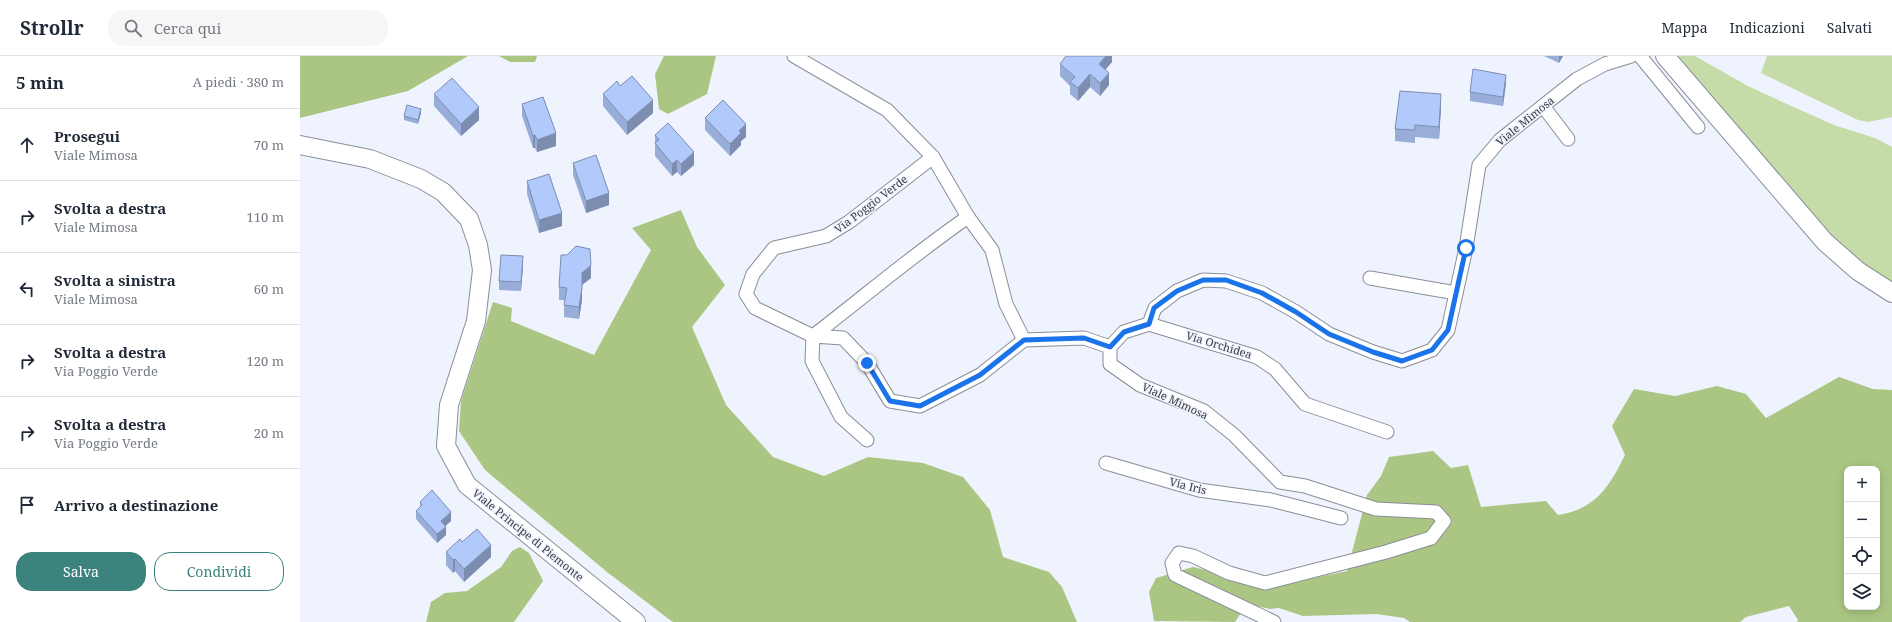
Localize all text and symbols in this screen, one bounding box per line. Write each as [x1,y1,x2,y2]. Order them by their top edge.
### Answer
search box [108,10,388,46]
text: Strollr [20,15,84,41]
icon: search [122,17,144,39]
text: Cerca qui [154,18,221,38]
text: Mappa [1661,18,1708,37]
text: Indicazioni [1730,18,1805,37]
text: Salvati [1827,18,1872,37]
text: 5 min [16,71,64,94]
text: A piedi · 380 m [193,73,284,91]
street label: Viale Mimosa [1492,92,1557,149]
text: Prosegui [54,126,120,146]
icon: ahead [16,134,38,156]
text: 70 m [254,136,284,154]
text: Viale Mimosa [54,146,138,164]
street label: Via Poggio Verde [831,171,910,236]
text: Svolta a destra [54,198,166,218]
icon: right [16,206,38,228]
text: 110 m [247,208,284,226]
text: Viale Mimosa [54,218,138,236]
route start [1457,239,1475,257]
text: Svolta a sinistra [54,270,176,290]
icon: left [16,278,38,300]
text: 60 m [254,280,284,298]
text: Viale Mimosa [54,290,138,308]
street label: Via Orchidea [1184,327,1254,362]
text: Svolta a destra [54,342,166,362]
icon: right [16,350,38,372]
text: 120 m [247,352,284,370]
route end [858,354,876,372]
text: Via Poggio Verde [54,362,158,380]
street label: Viale Mimosa [1140,379,1211,422]
text: Svolta a destra [54,414,166,434]
icon: right [16,422,38,444]
text: 20 m [254,424,284,442]
text: Via Poggio Verde [54,434,158,452]
map controls [1844,466,1880,610]
button: + [1844,466,1880,502]
street label: Via Iris [1168,474,1208,497]
street label: Viale Principe di Piemonte [470,485,587,584]
icon: arrive [16,494,38,516]
text: Arrivo a destinazione [54,495,218,515]
button: − [1844,502,1880,538]
button: locate [1844,538,1880,574]
button: Salva [16,552,146,591]
button: Condividi [154,552,284,591]
button: layers [1844,574,1880,610]

